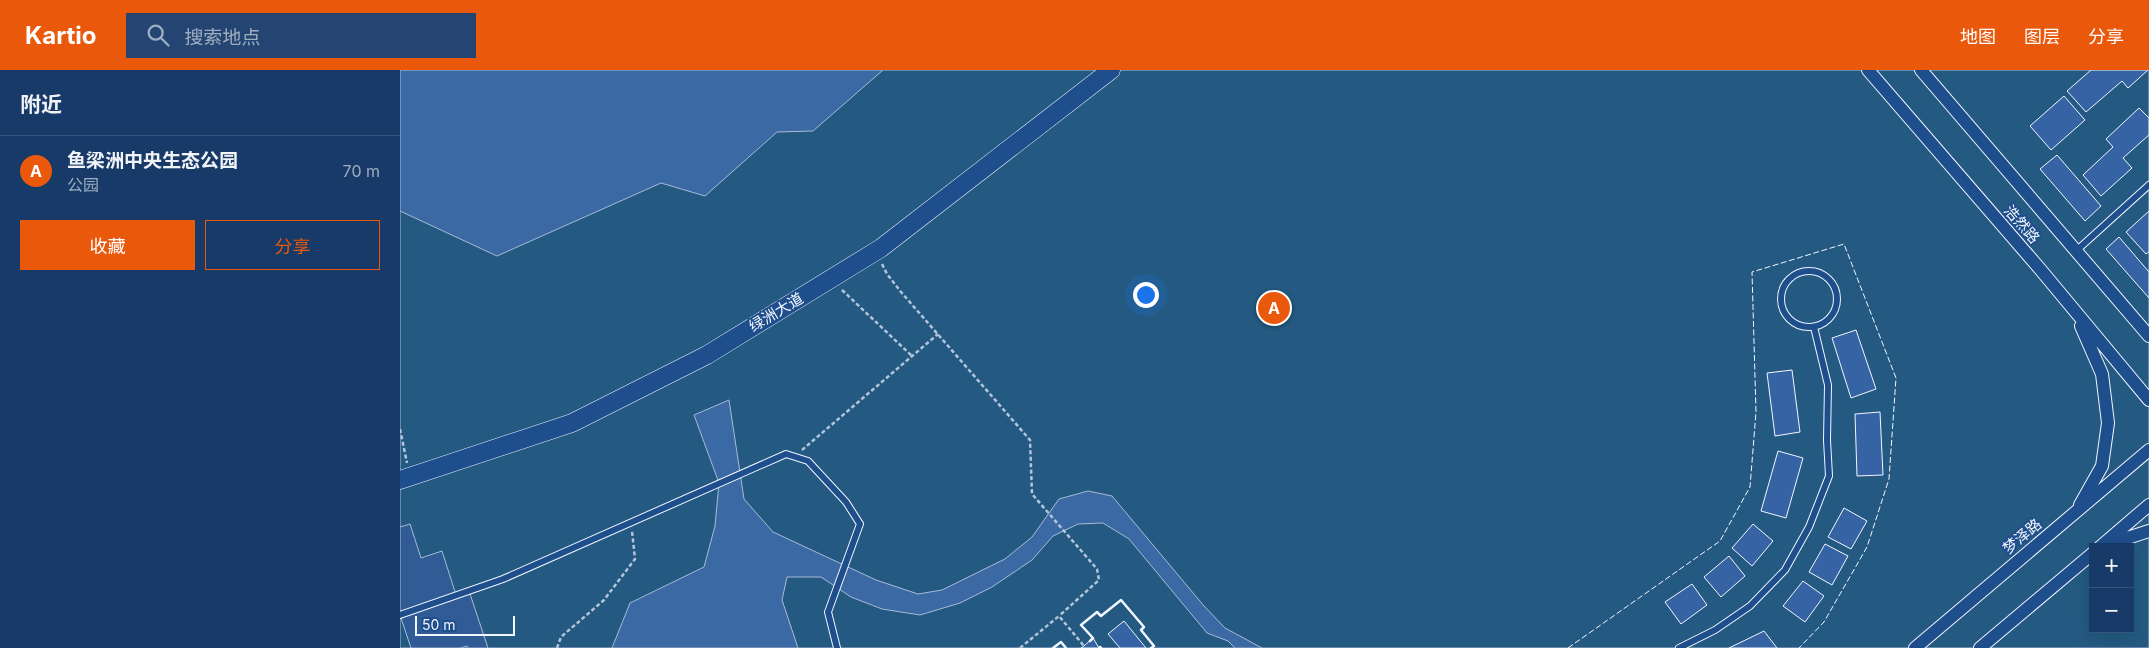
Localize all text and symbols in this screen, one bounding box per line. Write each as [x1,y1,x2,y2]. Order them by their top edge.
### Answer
search box [126,13,476,58]
text: Kartio [25,21,96,50]
icon: search [144,21,172,49]
text: 搜索地点 [184,26,260,49]
text: 地图 [1960,26,1996,47]
text: 图层 [2024,26,2060,47]
text: 分享 [2088,26,2124,47]
text: 附近 [20,92,62,117]
text: 鱼梁洲中央生态公园 [67,149,238,172]
text: A [30,161,42,181]
text: 70 m [343,161,380,181]
text: 公园 [67,175,99,195]
street label: 浩然路 [2000,201,2044,247]
button: 收藏 [20,220,195,270]
button: 分享 [205,220,380,270]
your location [1133,282,1159,308]
street label: 绿洲大道 [745,288,807,336]
pin: A [1258,289,1290,327]
street label: 梦泽路 [1999,514,2045,558]
map controls [2089,543,2134,633]
button: + [2089,543,2134,588]
button: − [2089,588,2134,633]
scale bar [415,613,515,636]
text: 50 m [422,616,456,633]

